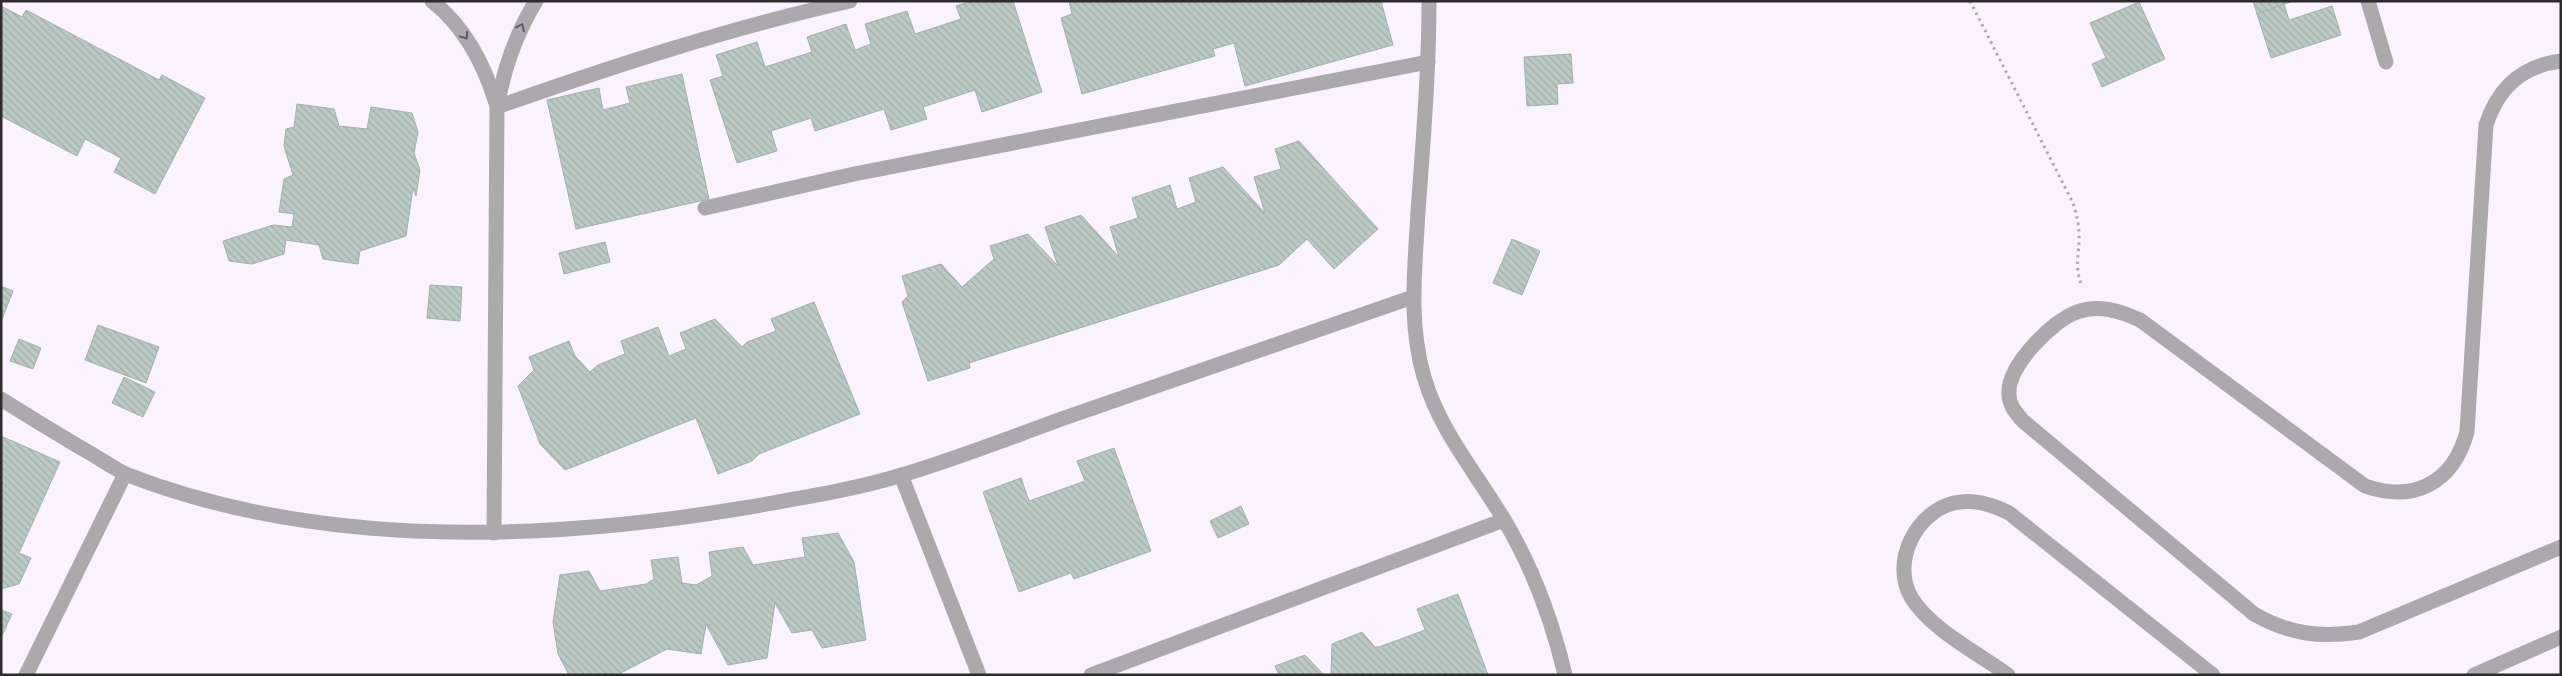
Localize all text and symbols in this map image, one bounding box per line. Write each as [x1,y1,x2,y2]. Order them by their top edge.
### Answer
one-way arrow [515,23,525,32]
one-way arrow [459,31,468,40]

